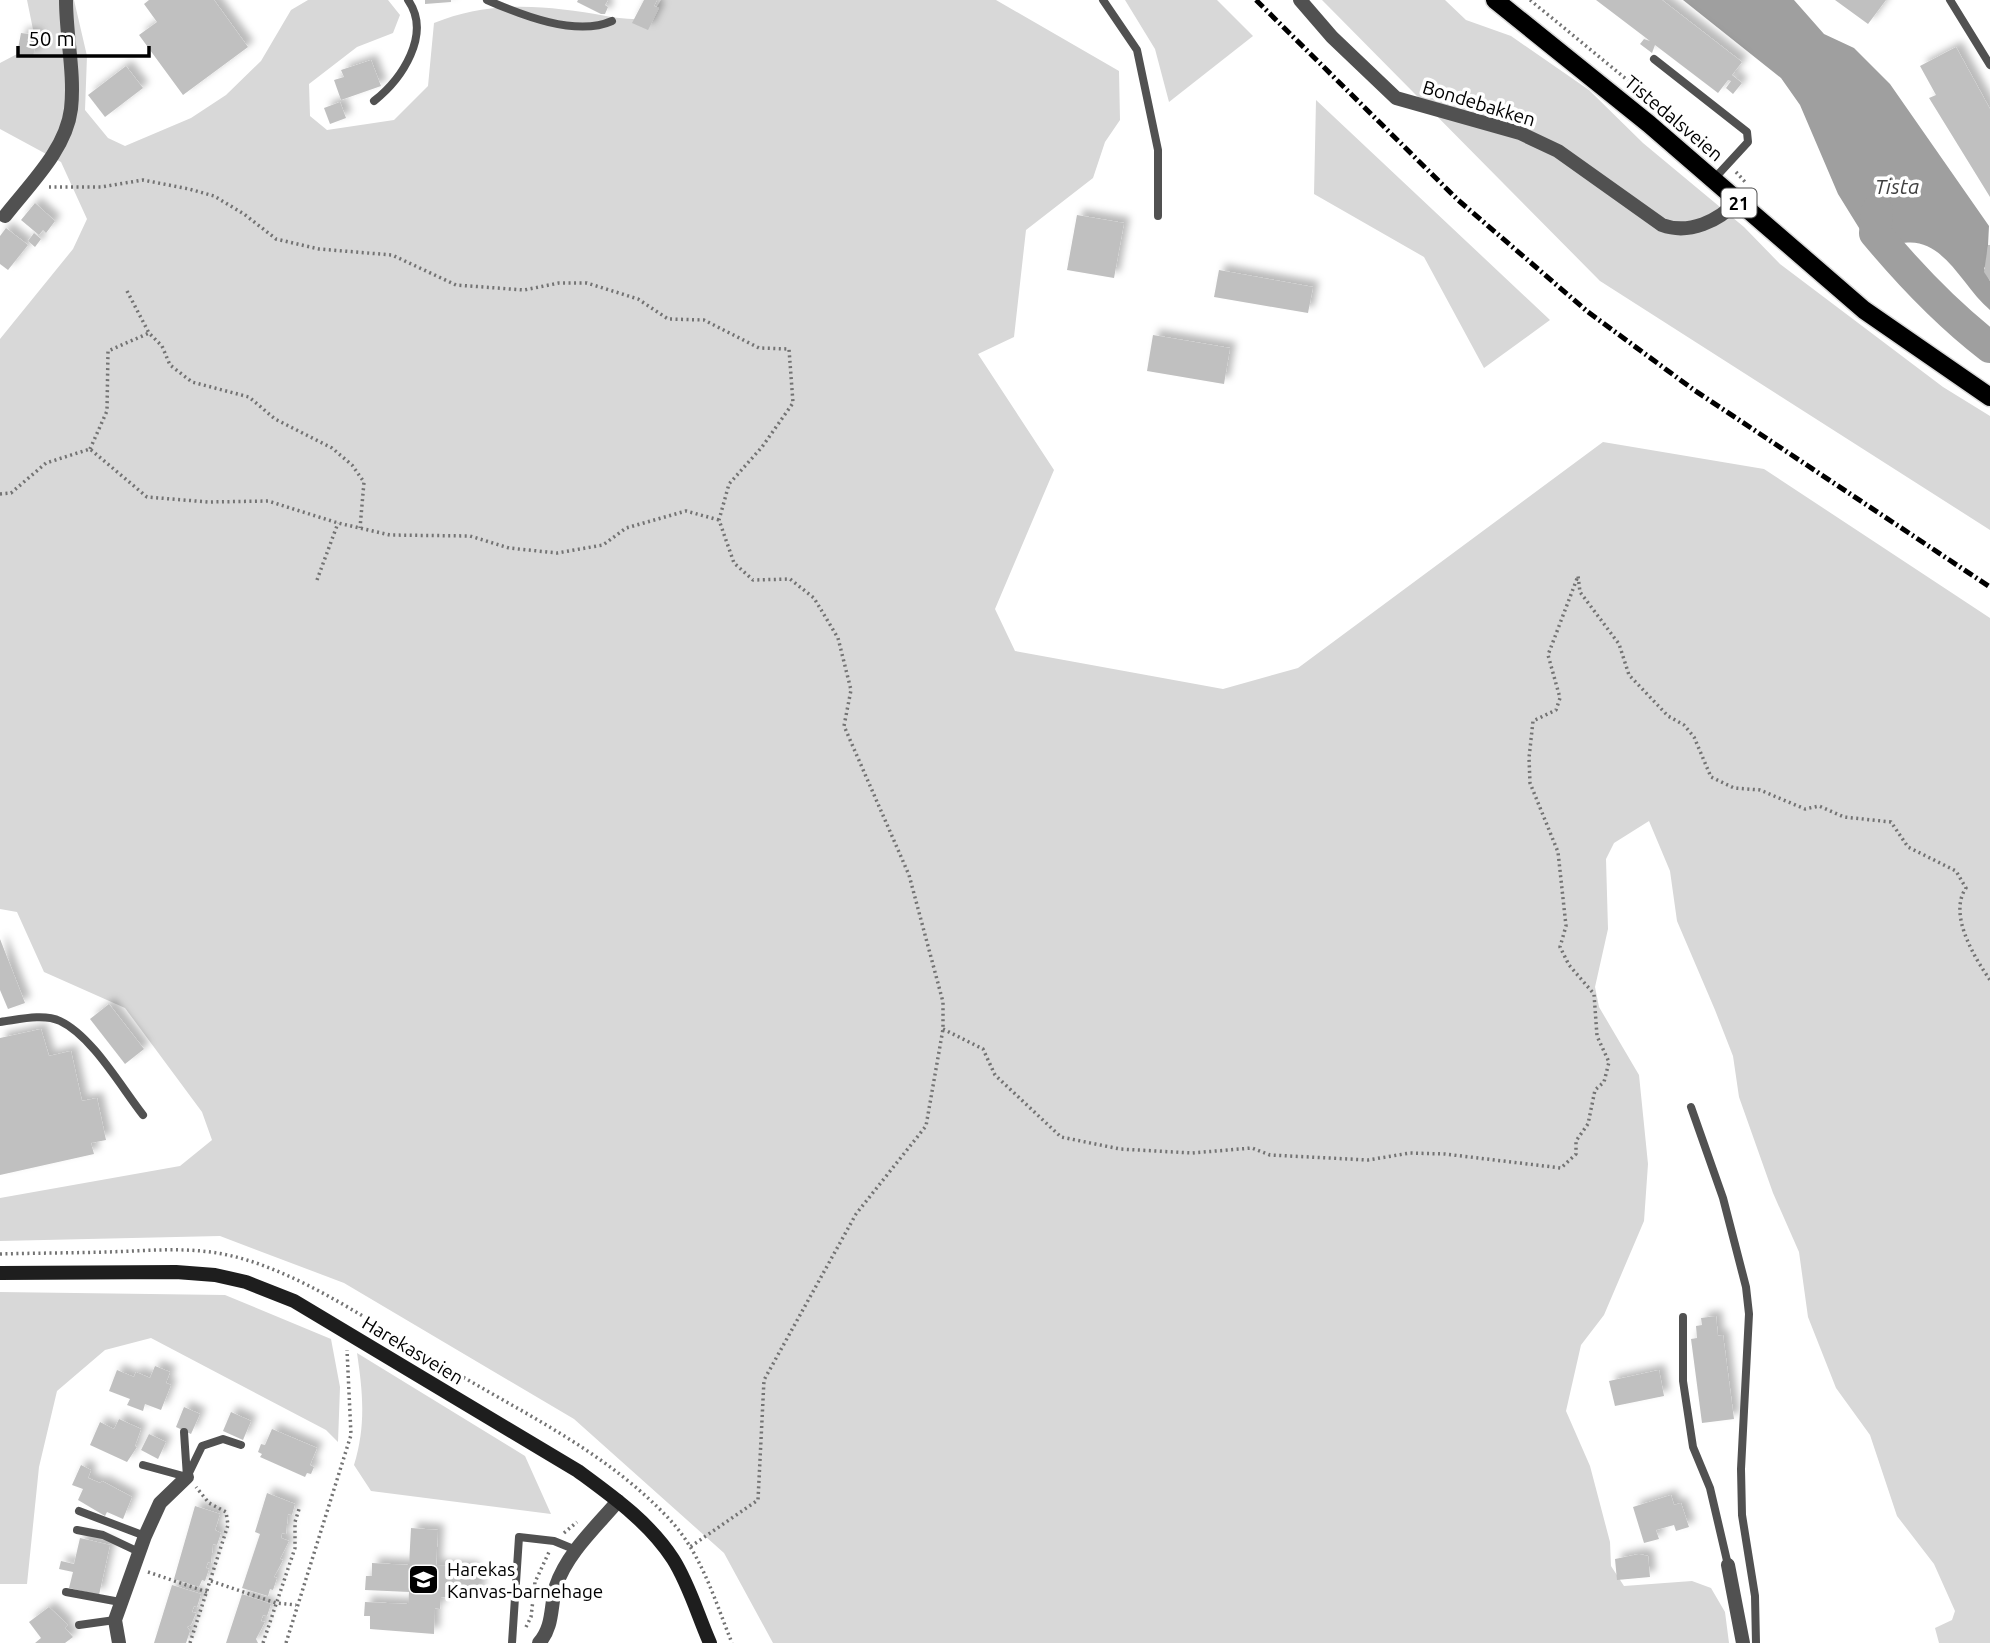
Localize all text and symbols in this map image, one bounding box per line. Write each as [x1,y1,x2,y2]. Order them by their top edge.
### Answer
scale bar [18,14,149,58]
text: 50 m [28,26,75,50]
street label: Tistedalsveien [1620,71,1728,165]
street label: Bondebakken [1420,75,1538,131]
water label: Tista [1875,174,1919,198]
road number: 21 [1722,188,1756,218]
street label: Harekasveien [358,1311,468,1389]
place label: Harekas Kanvas-barnehage [447,1558,603,1602]
school or university icon: Harekas Kanvas-barnehage [407,1563,441,1597]

